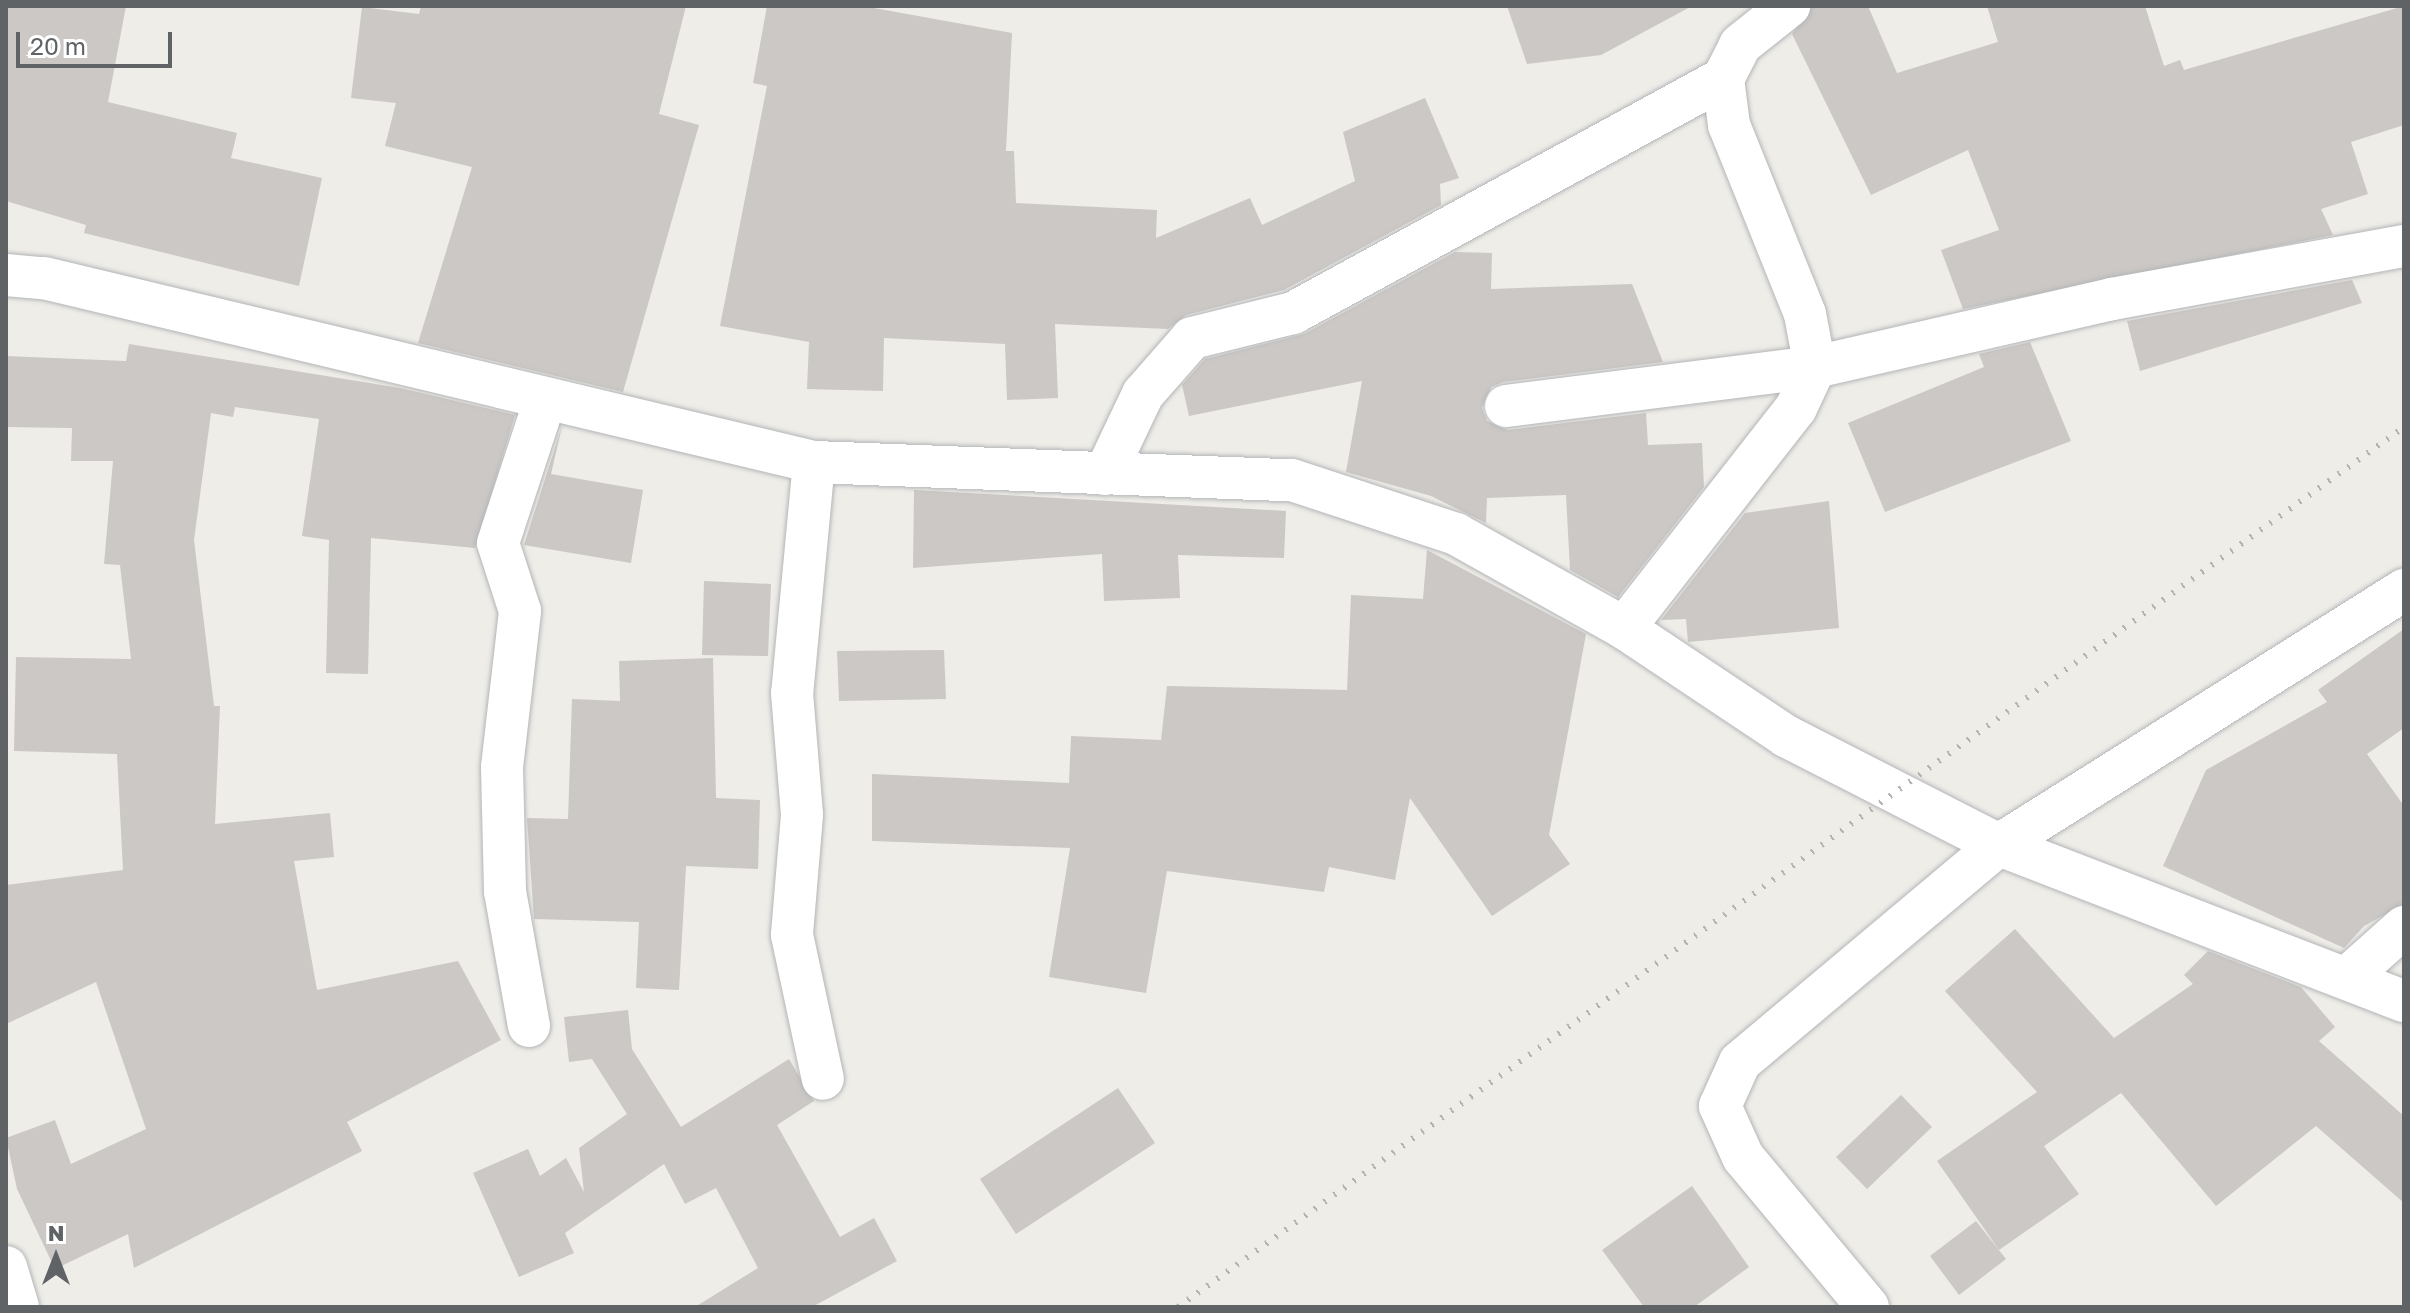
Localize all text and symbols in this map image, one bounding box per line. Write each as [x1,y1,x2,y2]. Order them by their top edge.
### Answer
scale bar [20,16,176,66]
text: 20 m [30,31,86,60]
north arrow [16,1217,96,1297]
text: N [48,1219,64,1246]

